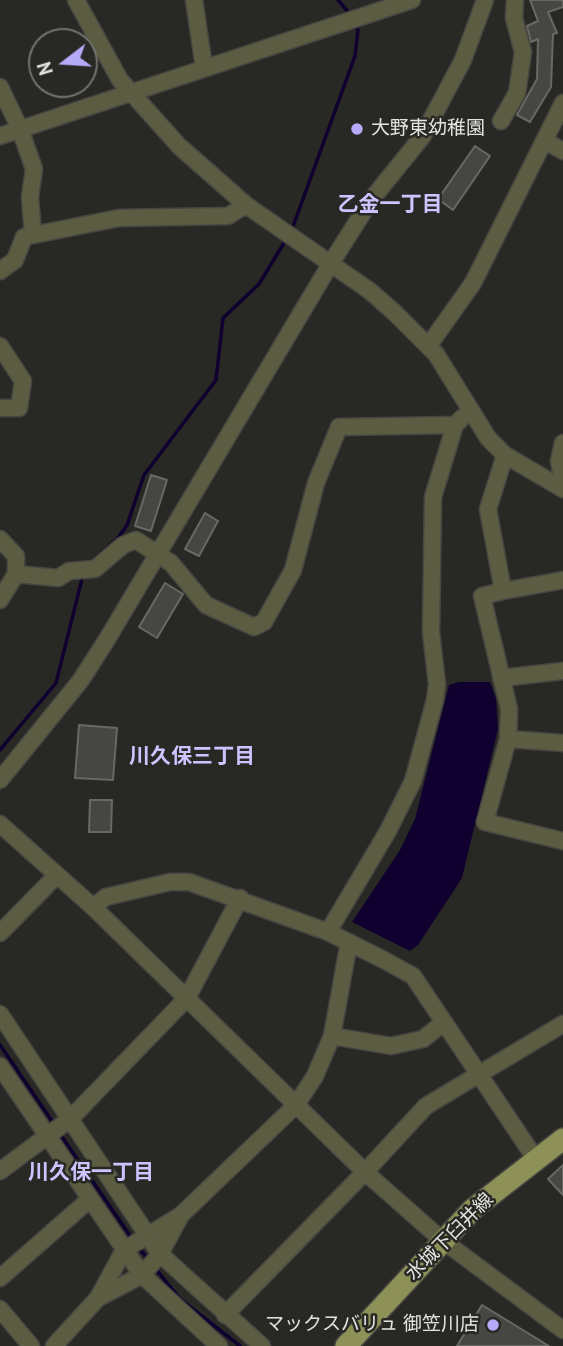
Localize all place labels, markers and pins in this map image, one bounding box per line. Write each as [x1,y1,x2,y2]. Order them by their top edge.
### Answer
place label: 大野東幼稚園 [371,118,485,140]
marker: 大野東幼稚園 [349,121,365,137]
place label: マックスバリュ 御笠川店 [265,1314,479,1336]
marker: マックスバリュ 御笠川店 [485,1317,501,1333]

